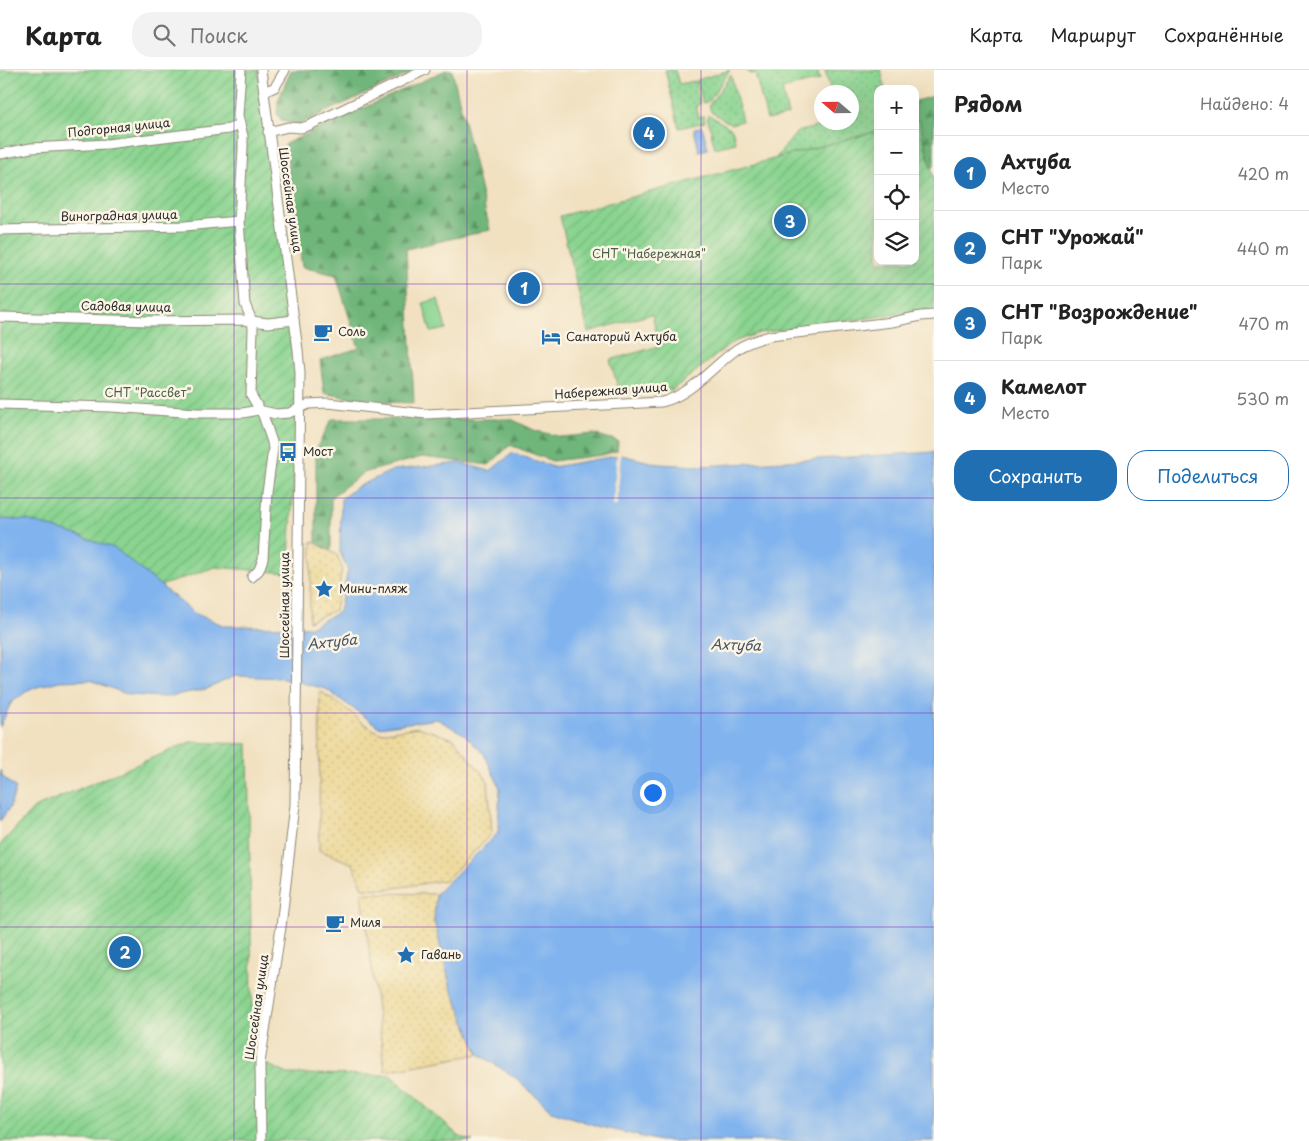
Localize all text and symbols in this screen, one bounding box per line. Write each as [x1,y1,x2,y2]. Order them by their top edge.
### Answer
search box [132,12,482,57]
text: Карта [25,17,102,53]
icon: search [150,21,178,49]
text: Поиск [190,21,248,49]
text: Карта [970,21,1022,48]
text: Маршрут [1050,21,1136,48]
text: Сохранённые [1164,21,1284,48]
north arrow [814,85,859,130]
map controls [874,85,919,265]
button: + [874,85,919,130]
text: Рядом [954,87,1022,119]
text: Найдено: 4 [1200,91,1289,115]
street label: Подгорная улица [67,113,171,141]
pin: 4 [633,114,665,152]
button: − [874,130,919,175]
street label: Шоссейная улица [275,146,307,254]
text: Ахтуба [1001,147,1071,175]
text: 1 [966,161,974,185]
text: 420 m [1238,161,1289,185]
button: locate [874,175,919,220]
text: Место [1001,175,1050,199]
pin: 3 [774,202,806,240]
street label: Виноградная улица [60,205,178,225]
button: layers [874,220,919,265]
text: СНТ "Урожай" [1001,222,1144,250]
text: 2 [964,236,976,260]
text: 440 m [1237,236,1289,260]
park label: СНТ "Набережная" [592,244,706,262]
text: Парк [1001,250,1042,274]
pin: 1 [508,269,540,307]
street label: Садовая улица [81,296,172,316]
text: СНТ "Возрождение" [1001,297,1197,325]
text: 3 [965,311,975,335]
text: 470 m [1239,311,1289,335]
cafe icon: Соль [312,321,334,343]
place label: Соль [338,322,366,340]
text: Парк [1001,325,1042,349]
hotel icon: Санаторий Ахтуба [540,326,562,348]
place label: Санаторий Ахтуба [566,327,677,345]
text: Камелот [1001,372,1086,400]
street label: Набережная улица [554,377,668,403]
park label: СНТ "Рассвет" [105,383,191,401]
text: 4 [965,386,975,410]
text: 530 m [1236,386,1289,410]
text: Место [1001,400,1050,424]
bus stop icon: Мост [277,441,299,463]
place label: Мост [303,442,333,460]
button: Сохранить [954,450,1117,501]
button: Поделиться [1127,450,1289,501]
street label: Шоссейная улица [275,551,293,658]
place icon: Мини-пляж [313,578,335,600]
place label: Мини-пляж [339,579,408,597]
water label: Ахтуба [306,628,359,655]
water label: Ахтуба [711,633,763,656]
your location [640,780,666,806]
cafe icon: Миля [324,912,346,934]
place label: Миля [350,913,381,931]
pin: 2 [109,933,141,971]
place icon: Гавань [395,944,417,966]
place label: Гавань [421,945,461,963]
street label: Шоссейная улица [240,953,272,1061]

